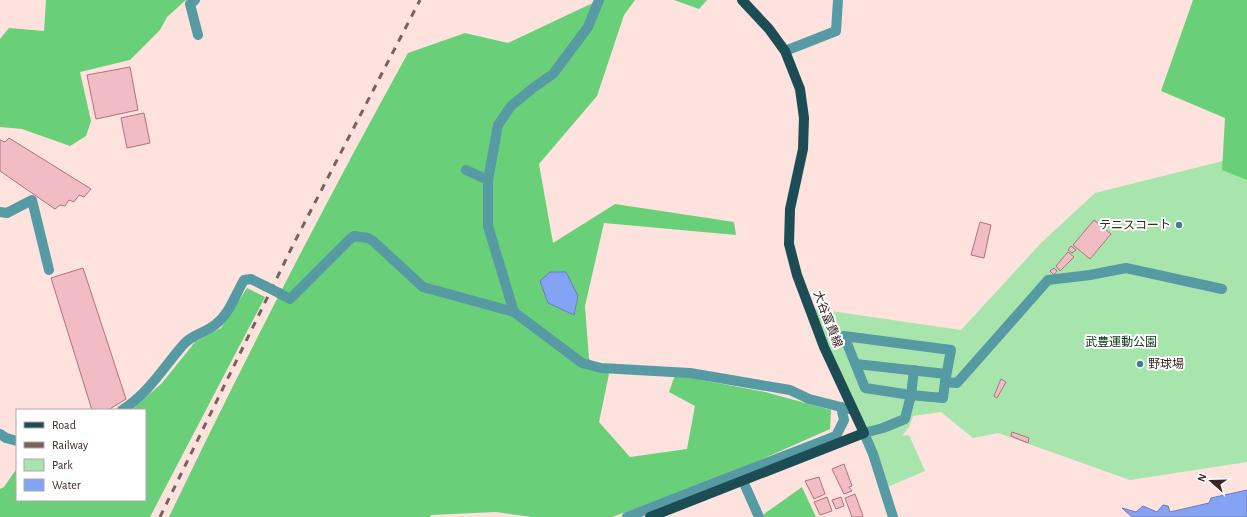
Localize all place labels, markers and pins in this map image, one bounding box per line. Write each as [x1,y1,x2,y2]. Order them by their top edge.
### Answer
place label: テニスコート [1099,219,1171,231]
marker: テニスコート [1174,220,1184,230]
place label: 野球場 [1148,357,1184,370]
marker: 野球場 [1135,359,1145,369]

